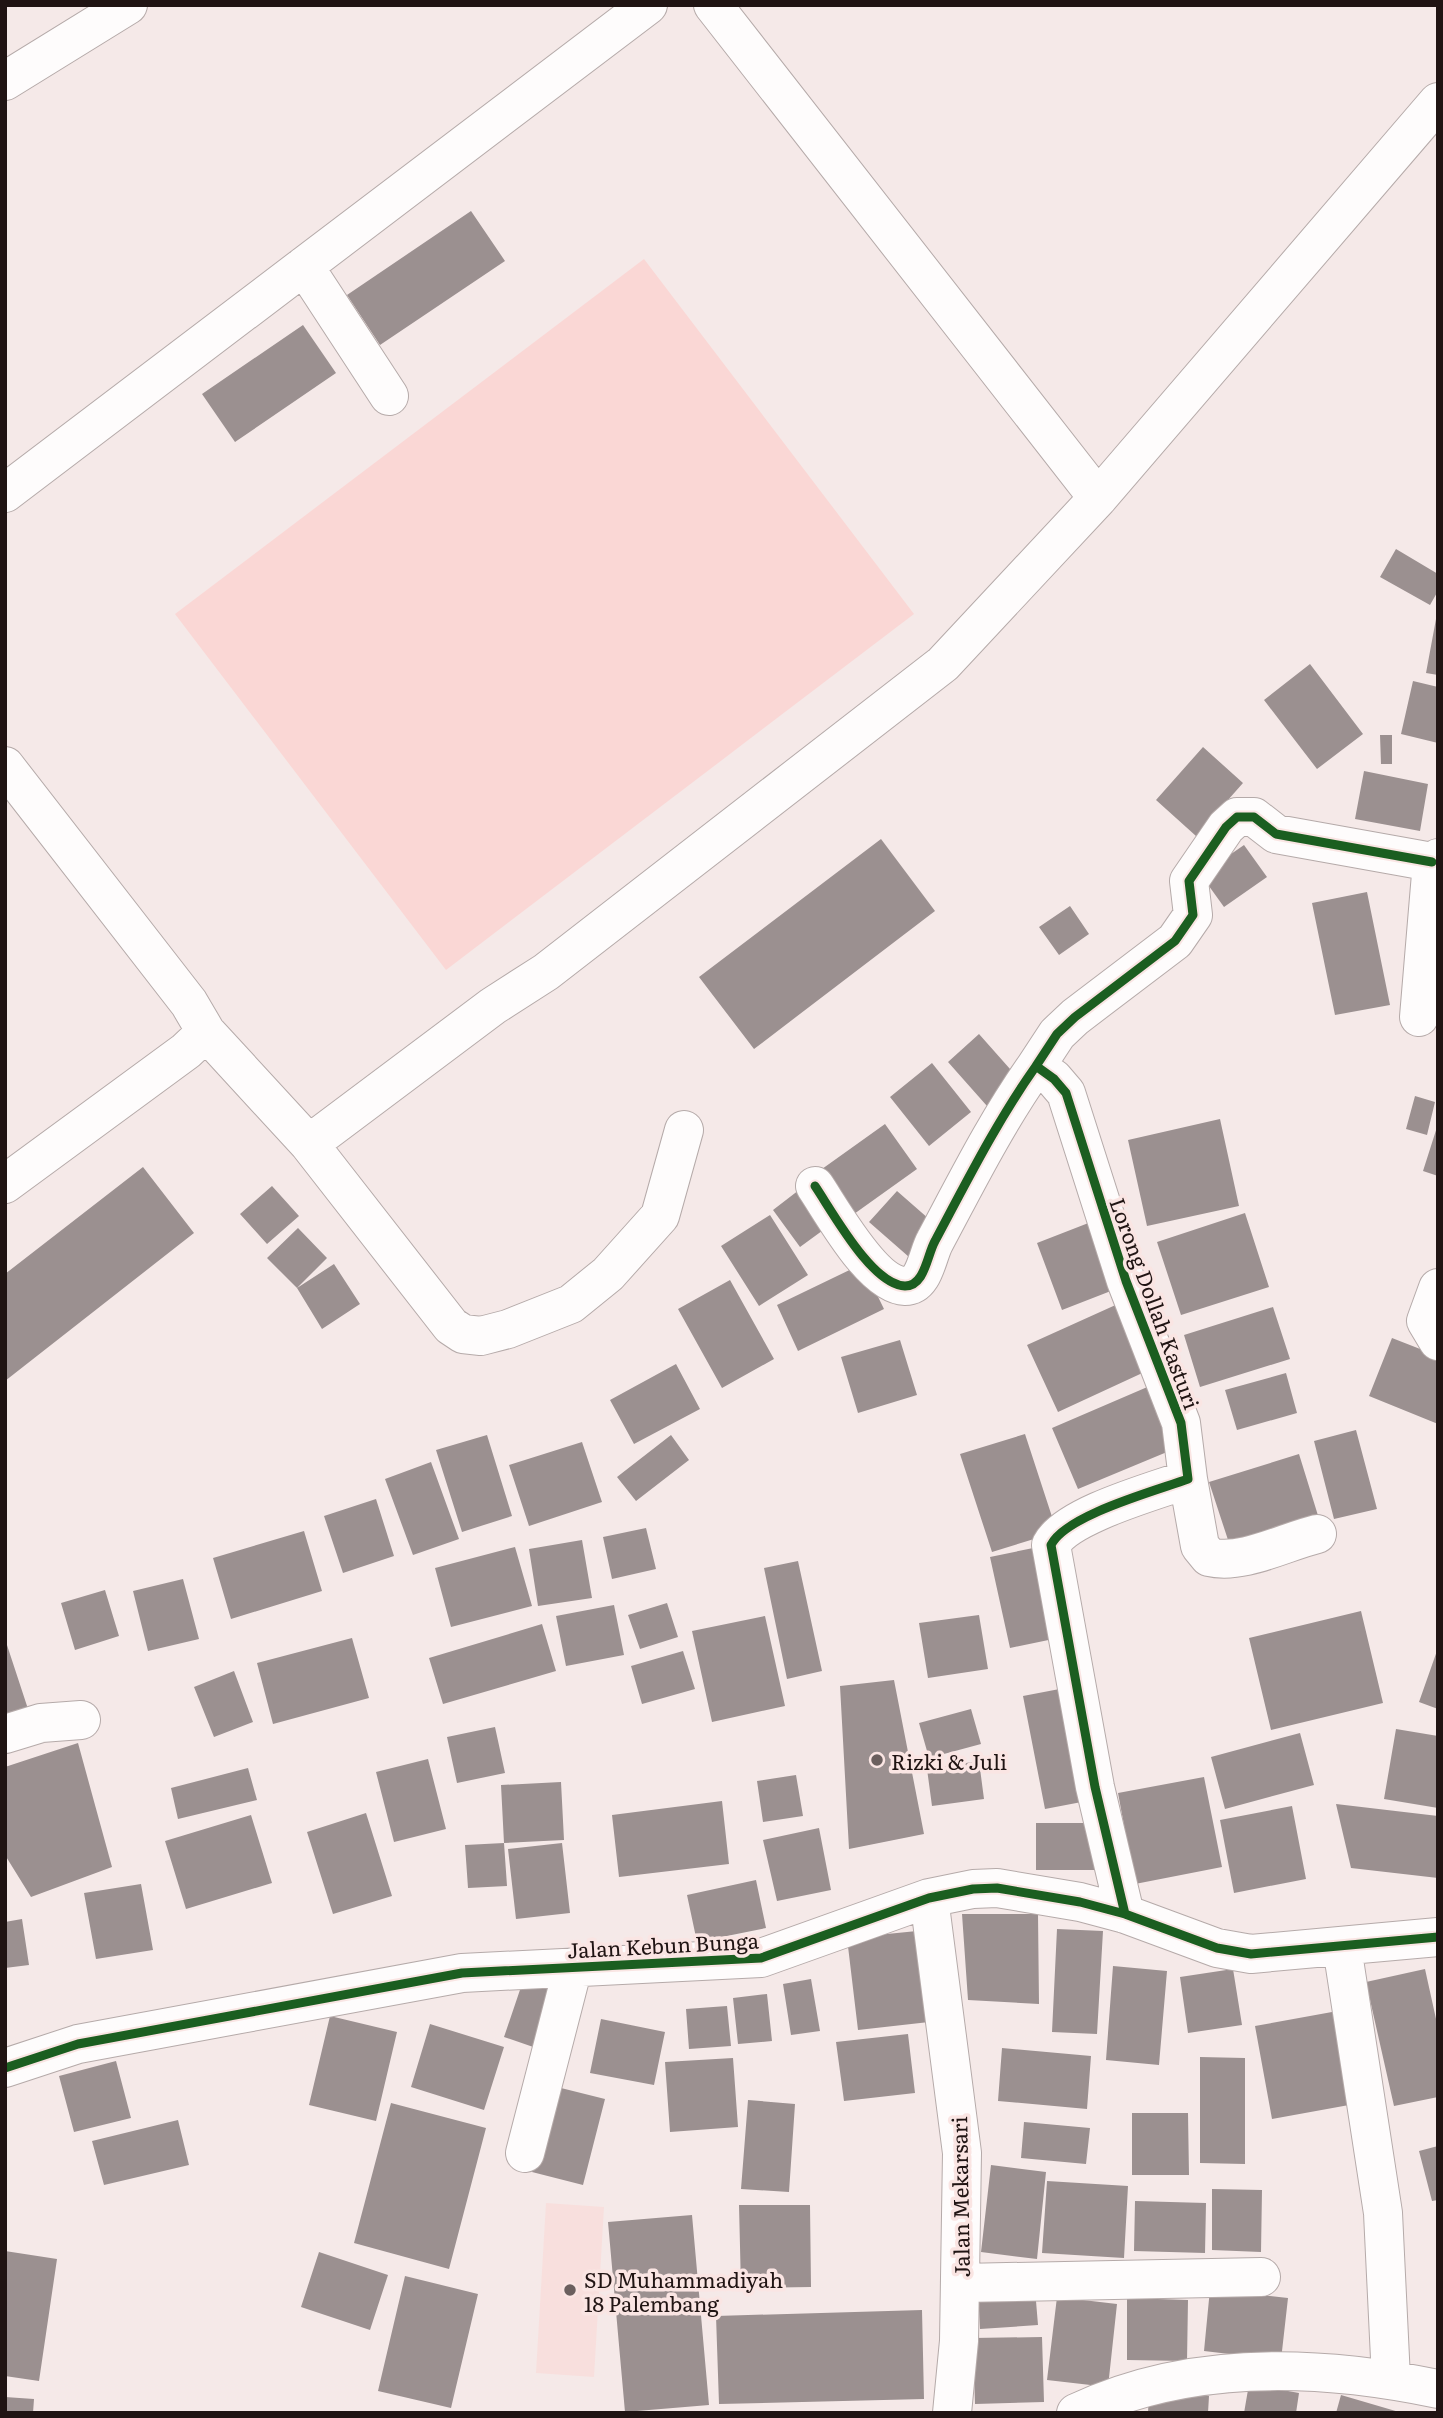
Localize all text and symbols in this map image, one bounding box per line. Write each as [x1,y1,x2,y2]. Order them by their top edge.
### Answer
street label: Lorong Dollah Kasturi [1103,1193,1209,1413]
place label: Rizki & Juli [891,1745,1007,1776]
marker: Rizki & Juli [869,1752,885,1768]
street label: Jalan Kebun Bunga [566,1923,760,1965]
street label: Jalan Mekarsari [942,2116,976,2278]
place label: SD Muhammadiyah 18 Palembang [584,2263,783,2318]
marker: SD Muhammadiyah 18 Palembang [562,2282,578,2298]

